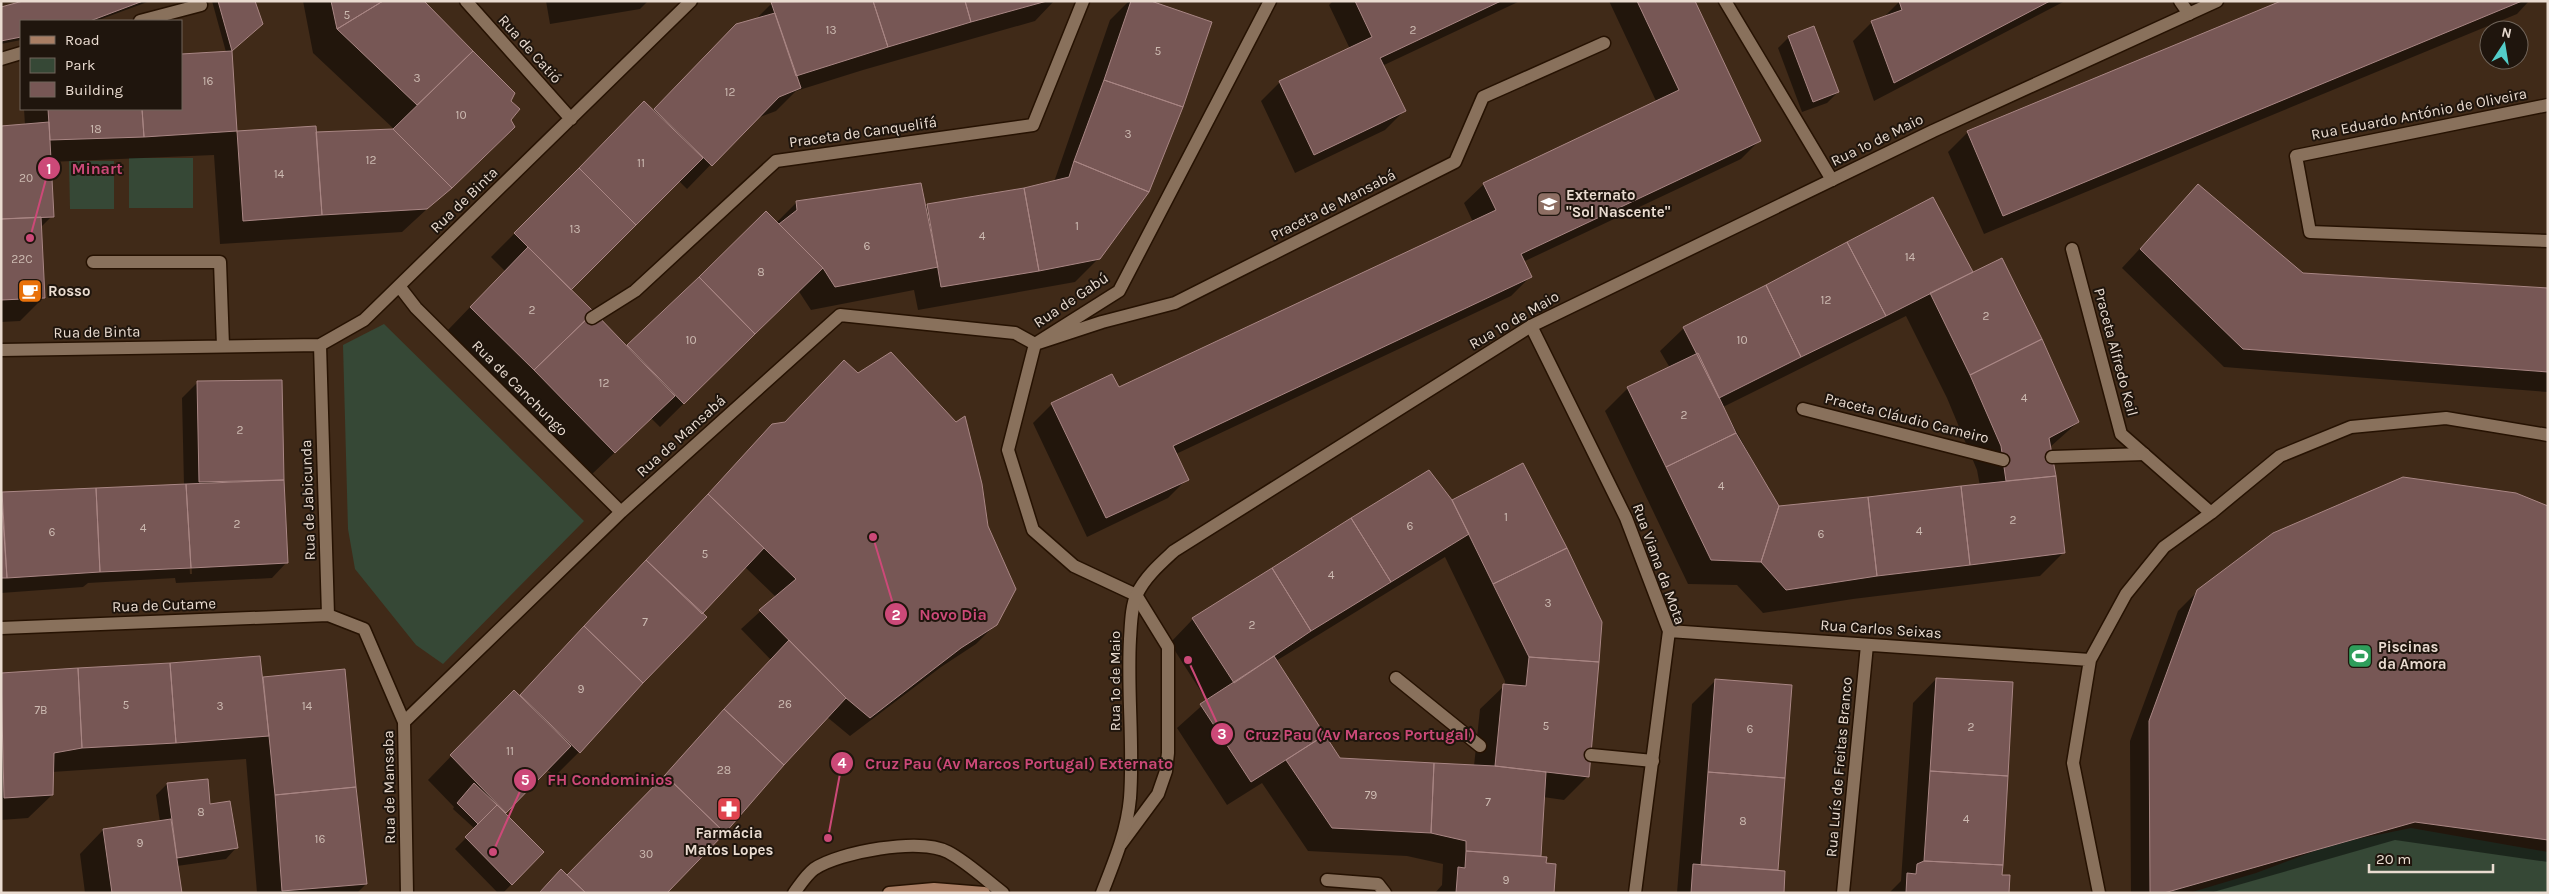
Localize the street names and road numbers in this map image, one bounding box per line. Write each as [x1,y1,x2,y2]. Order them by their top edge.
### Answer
street label: Rua de Catió [495,11,565,87]
street label: Rua Eduardo António de Oliveira [2310,84,2528,144]
street label: Rua 1º de Maio [1828,110,1926,170]
street label: Praceta de Canquelifá [788,113,938,151]
street label: Rua de Binta [426,163,502,237]
street label: Praceta de Mansabá [1267,166,1399,244]
street label: Rua de Gabú [1030,268,1112,332]
street label: Praceta Alfredo Keil [2090,286,2142,418]
street label: Rua 1º de Maio [1466,287,1562,353]
street label: Rua de Binta [53,322,141,342]
street label: Rua de Canchungo [468,336,572,440]
street label: Praceta Cláudio Carneiro [1823,389,1991,447]
street label: Rua de Mansabá [633,391,729,481]
street label: Rua de Jabicunda [297,439,319,561]
street label: Rua Viana da Mota [1629,501,1689,627]
street label: Rua de Cutame [112,594,216,616]
street label: Rua Carlos Seixas [1820,616,1942,642]
street label: Rua 1º de Maio [1106,631,1124,731]
street label: Rua Luís de Freitas Branco [1822,676,1856,858]
street label: Rua de Mansaba [379,730,399,844]

